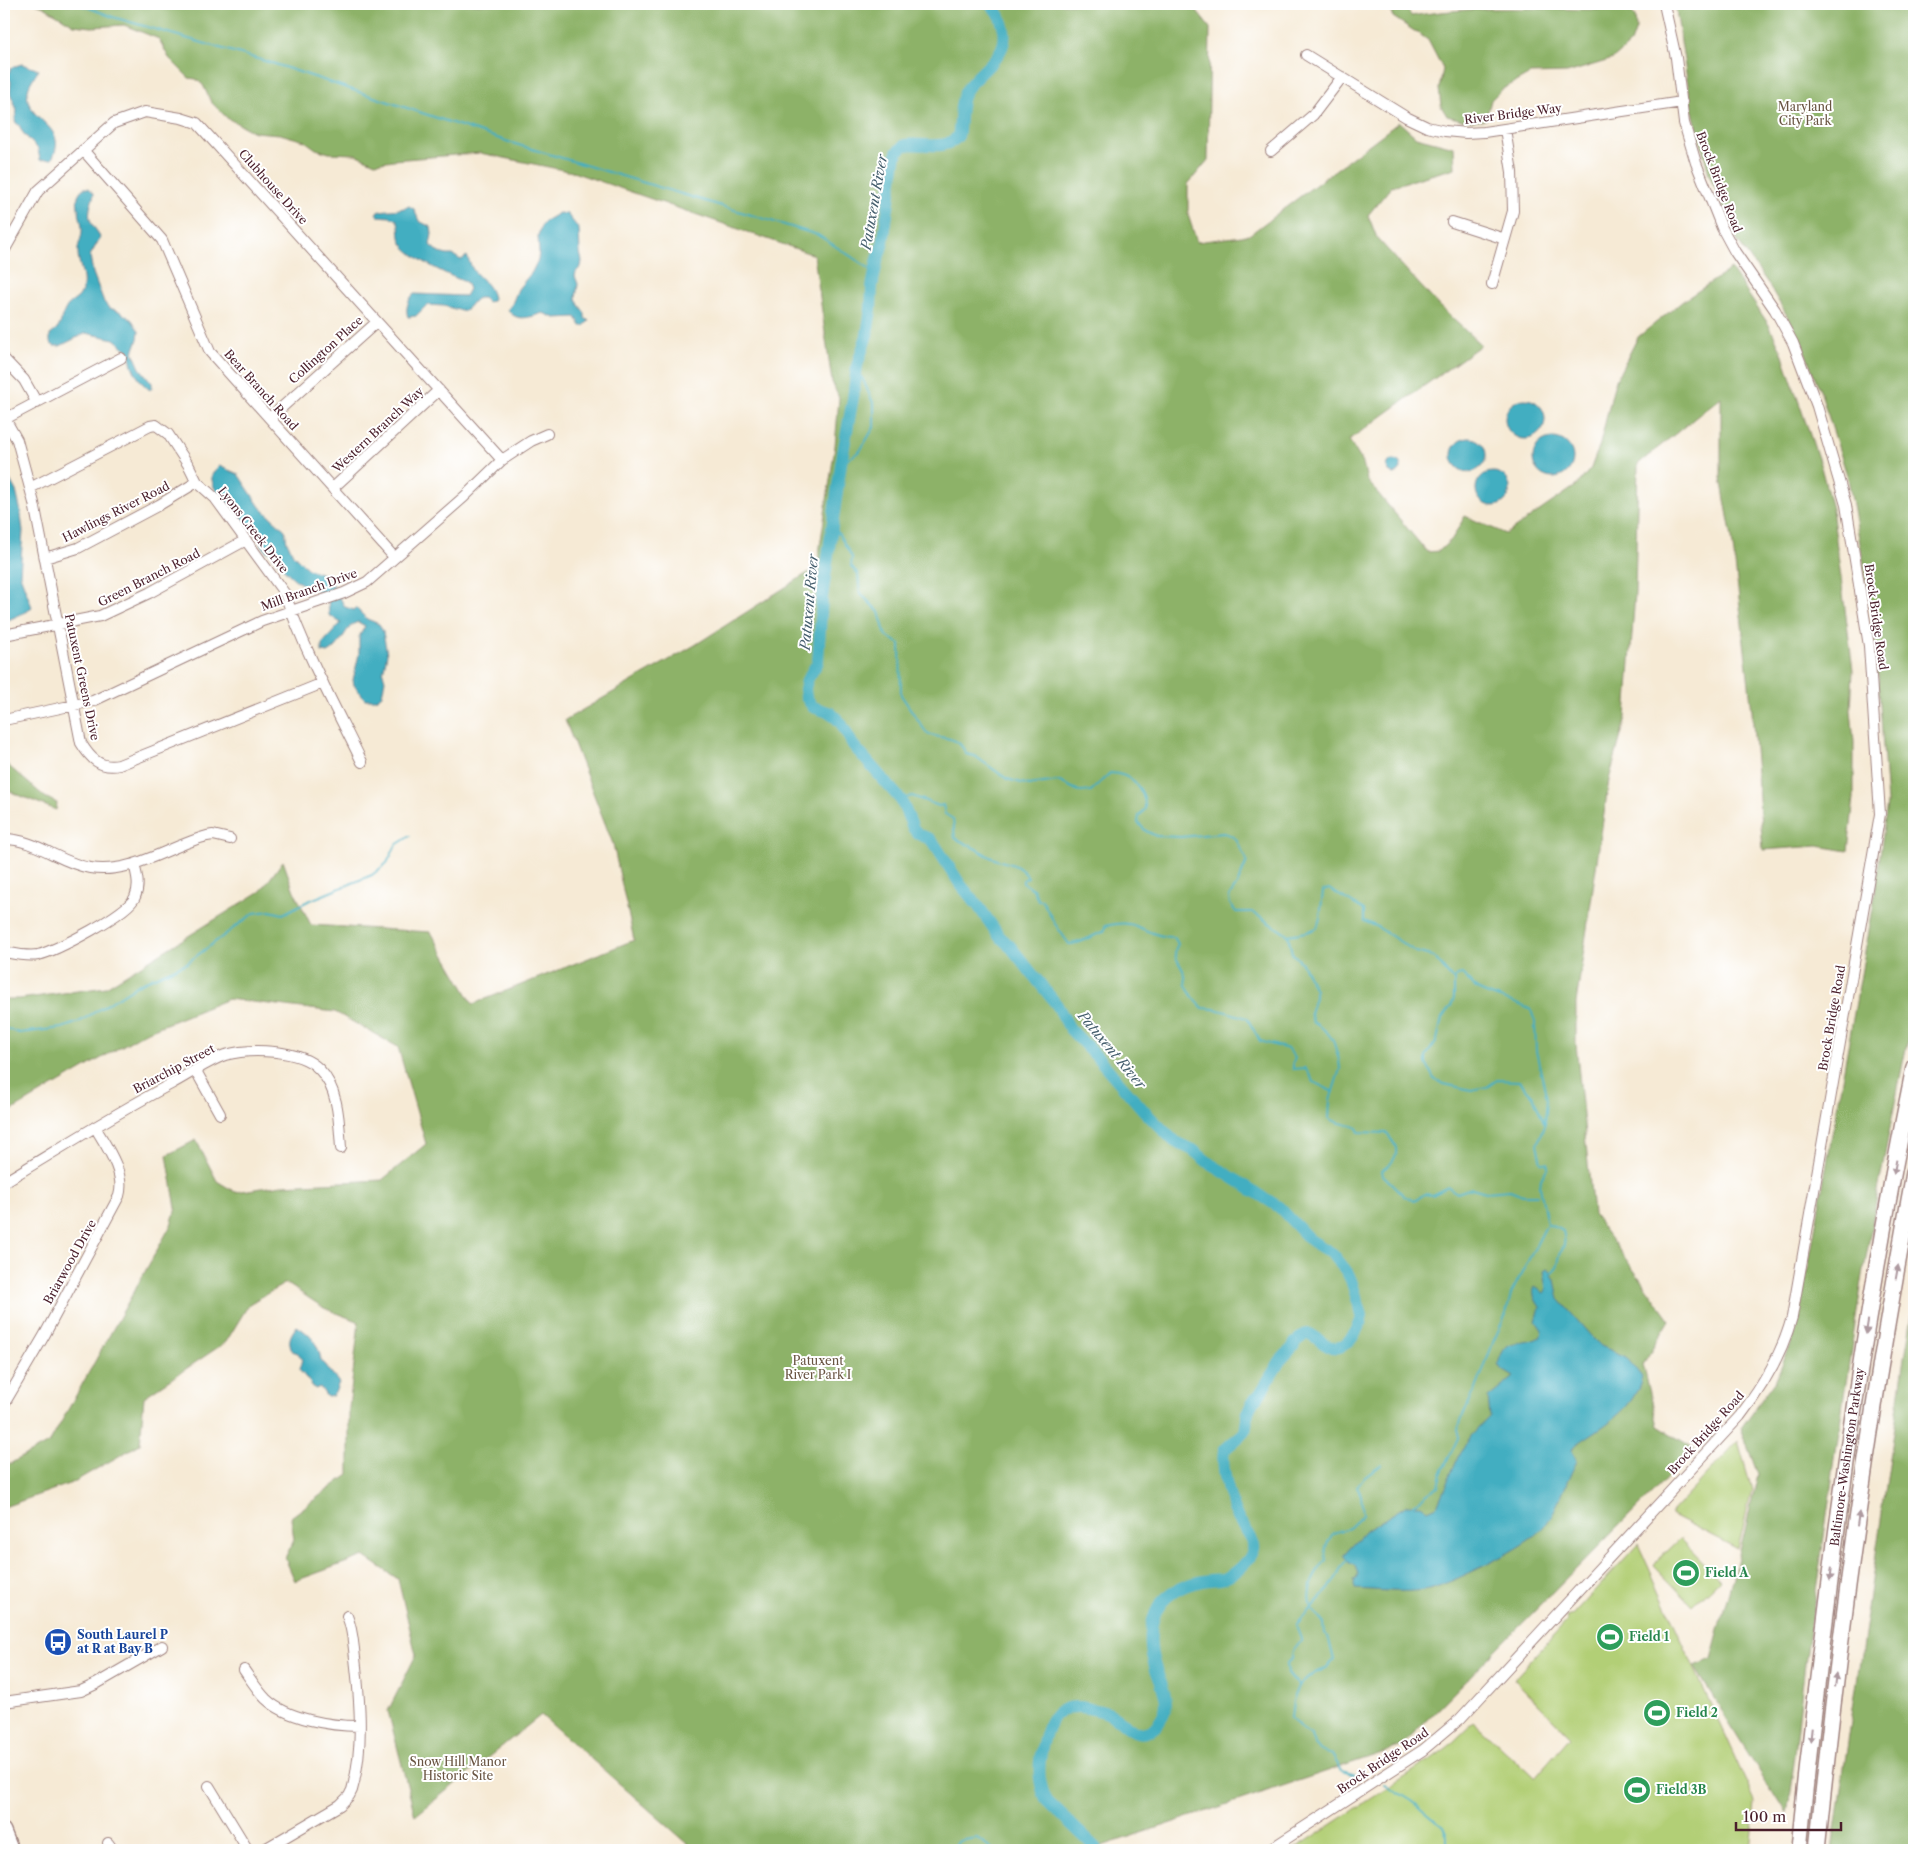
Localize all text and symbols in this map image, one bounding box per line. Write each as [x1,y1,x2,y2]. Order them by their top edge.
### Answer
park label: Maryland City Park [1778,99,1833,128]
street label: River Bridge Way [1463,100,1563,127]
street label: Brock Bridge Road [1693,129,1746,235]
street label: Clubhouse Drive [236,146,311,228]
water label: Patuxent River [857,151,891,252]
street label: Collington Place [286,312,366,387]
street label: Bear Branch Road [221,346,302,434]
street label: Western Branch Way [328,383,427,476]
street label: Hawlings River Road [60,478,173,545]
street label: Lyons Creek Drive [215,483,292,576]
street label: Green Branch Road [95,545,203,610]
water label: Patuxent River [796,552,822,652]
street label: Brock Bridge Road [1862,563,1891,672]
street label: Mill Branch Drive [259,565,359,614]
street label: Patuxent Greens Drive [62,612,103,742]
street label: Brock Bridge Road [1815,963,1848,1072]
water label: Patuxent River [1073,1006,1151,1094]
street label: Briarchip Street [130,1040,218,1096]
one-way arrow [1891,1159,1899,1175]
street label: Briarwood Drive [40,1217,99,1307]
one-way arrow [1893,1264,1901,1280]
one-way arrow [1863,1319,1871,1335]
park label: Patuxent River Park I [785,1353,851,1382]
street label: Baltimore-Washington Parkway [1827,1366,1867,1547]
street label: Brock Bridge Road [1664,1387,1747,1477]
one-way arrow [1854,1511,1862,1527]
sports icon: Field A [1671,1558,1701,1588]
place label: Field A [1705,1565,1749,1580]
one-way arrow [1827,1566,1835,1582]
sports icon: Field 1 [1595,1622,1625,1652]
bus stop icon: South Laurel P at R at Bay B [43,1627,73,1657]
place label: South Laurel P at R at Bay B [77,1627,168,1656]
place label: Field 1 [1629,1629,1670,1644]
one-way arrow [1833,1672,1841,1688]
sports icon: Field 2 [1642,1698,1672,1728]
place label: Field 2 [1676,1705,1718,1720]
street label: Brock Bridge Road [1334,1724,1432,1797]
one-way arrow [1807,1727,1815,1743]
park label: Snow Hill Manor Historic Site [410,1754,507,1783]
sports icon: Field 3B [1622,1775,1652,1805]
place label: Field 3B [1656,1782,1707,1797]
scale bar [1736,1799,1840,1831]
text: 100 m [1743,1807,1786,1826]

